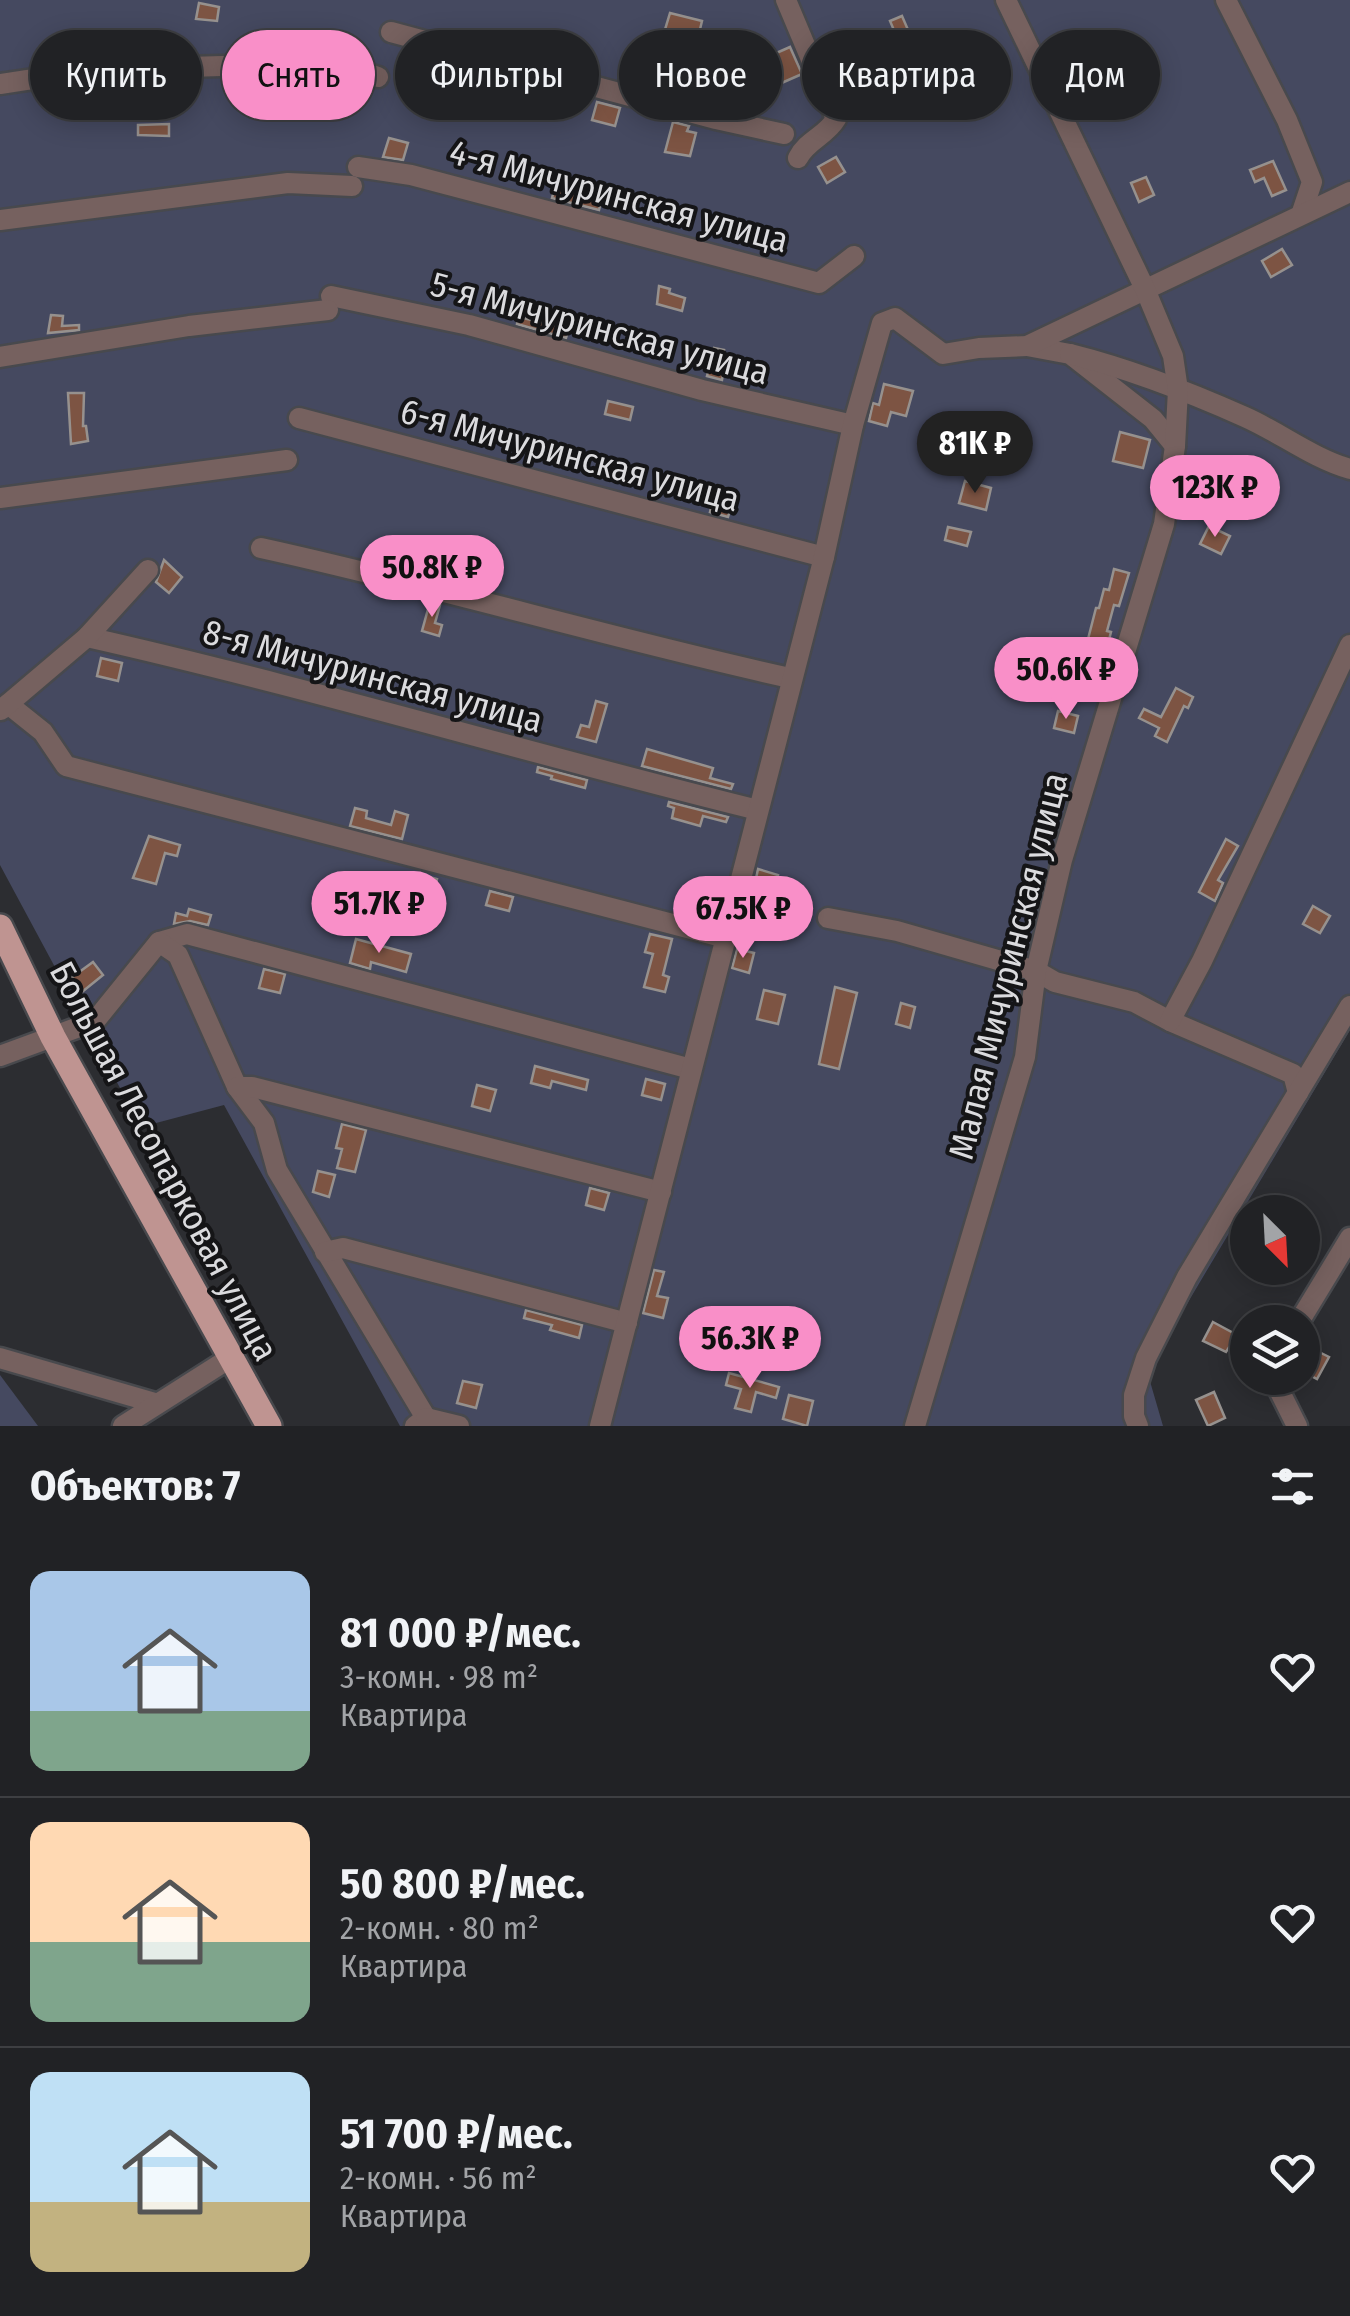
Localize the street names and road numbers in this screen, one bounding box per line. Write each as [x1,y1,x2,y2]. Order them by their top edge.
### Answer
street label: 4-я Мичуринская улица [445,131,793,261]
street label: 5-я Мичуринская улица [426,263,774,393]
street label: 6-я Мичуринская улица [396,390,744,520]
street label: 8-я Мичуринская улица [199,610,547,742]
street label: Малая Мичуринская улица [940,768,1076,1164]
street label: Большая Лесопарковая улица [41,954,287,1368]

